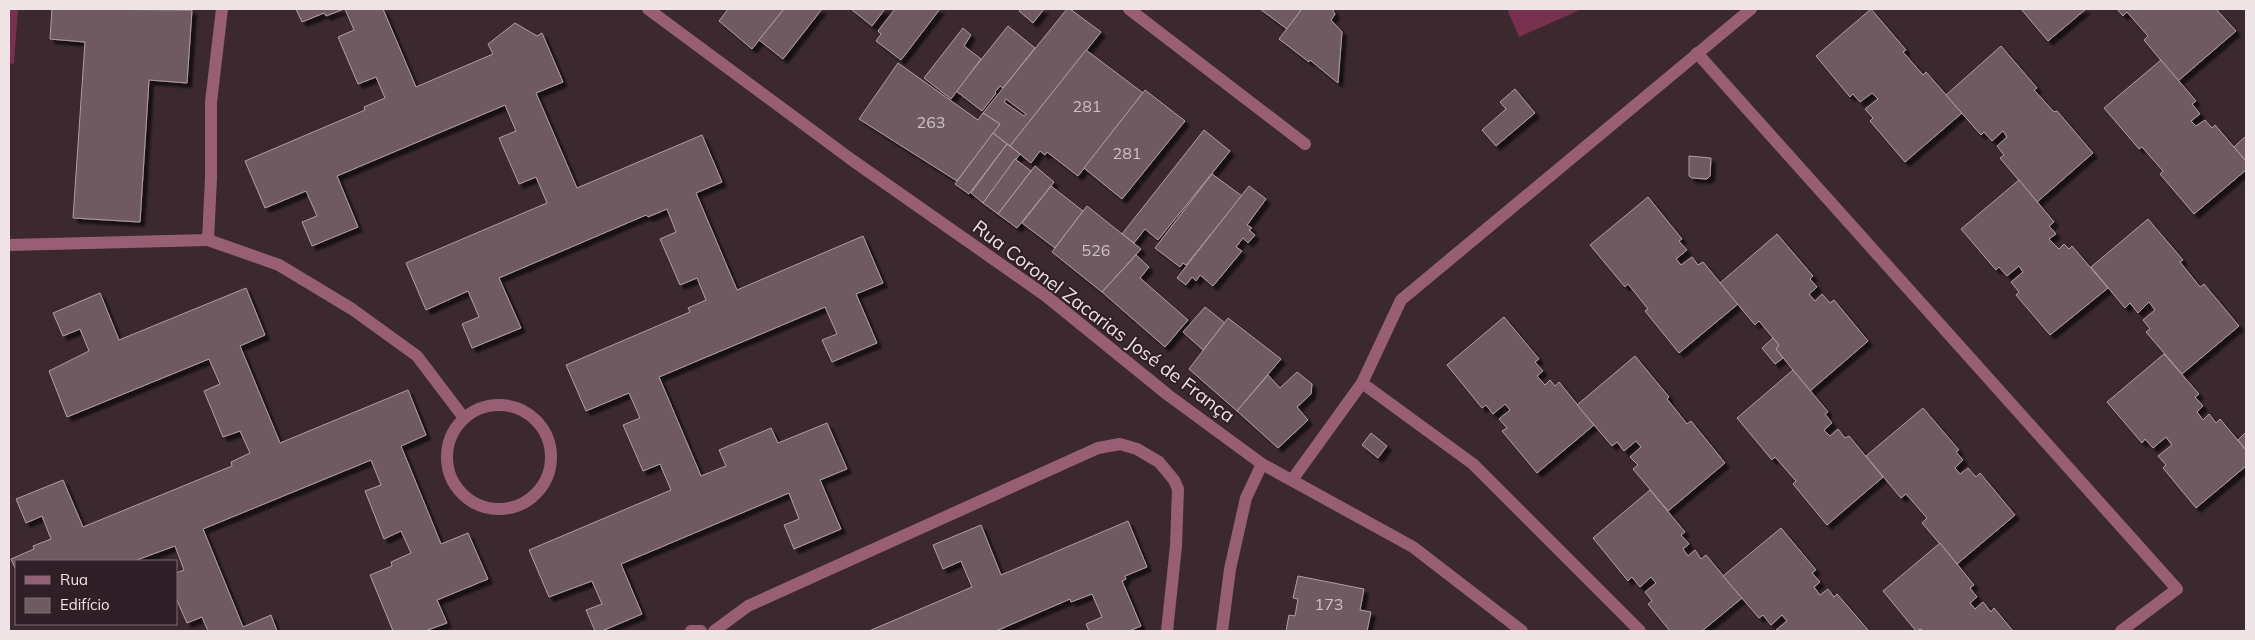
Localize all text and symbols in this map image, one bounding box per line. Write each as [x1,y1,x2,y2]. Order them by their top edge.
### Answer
house number: 281 [1073,96,1101,116]
house number: 263 [917,112,945,132]
house number: 281 [1113,143,1141,163]
street label: Rua Coronel Zacarias José de França [968,215,1240,427]
house number: 526 [1082,240,1110,260]
legend [15,560,178,625]
text: Rua [60,570,88,589]
house number: 173 [1315,594,1343,614]
text: Edifício [60,595,110,614]

